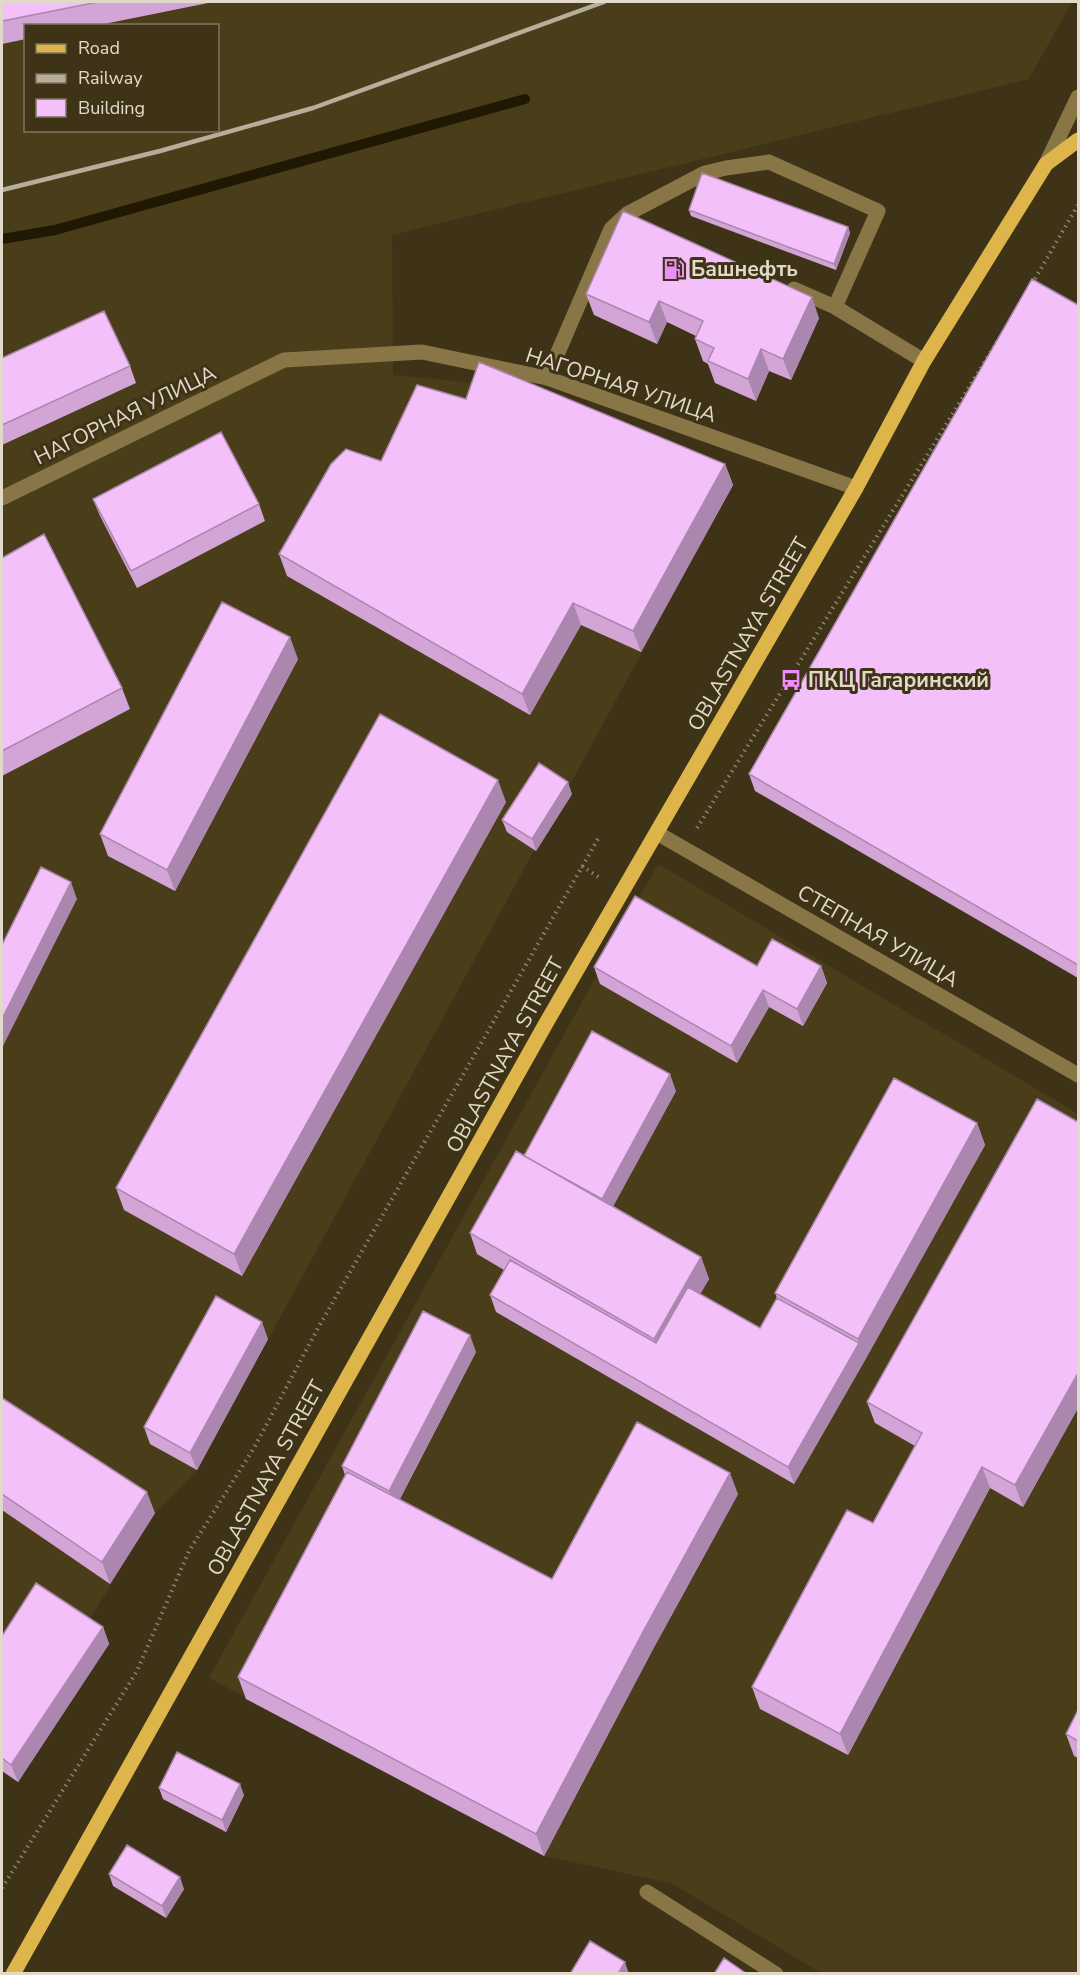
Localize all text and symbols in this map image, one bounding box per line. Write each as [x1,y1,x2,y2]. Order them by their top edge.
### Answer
legend [24,24,219,132]
text: Road [78,36,120,60]
text: Railway [78,66,143,90]
text: Building [78,96,145,120]
place label: Башнефть [691,255,798,283]
fuel station icon: Башнефть [662,257,686,281]
street label: НАГОРНАЯ УЛИЦА [522,341,720,429]
street label: НАГОРНАЯ УЛИЦА [29,359,221,471]
street label: OBLASTNAYA STREET [681,532,815,736]
place label: ПКЦ Гагаринский [808,666,989,694]
bus stop icon: ПКЦ Гагаринский [779,668,803,692]
street label: СТЕПНАЯ УЛИЦА [792,878,964,994]
street label: OBLASTNAYA STREET [440,952,571,1158]
street label: OBLASTNAYA STREET [201,1375,332,1581]

